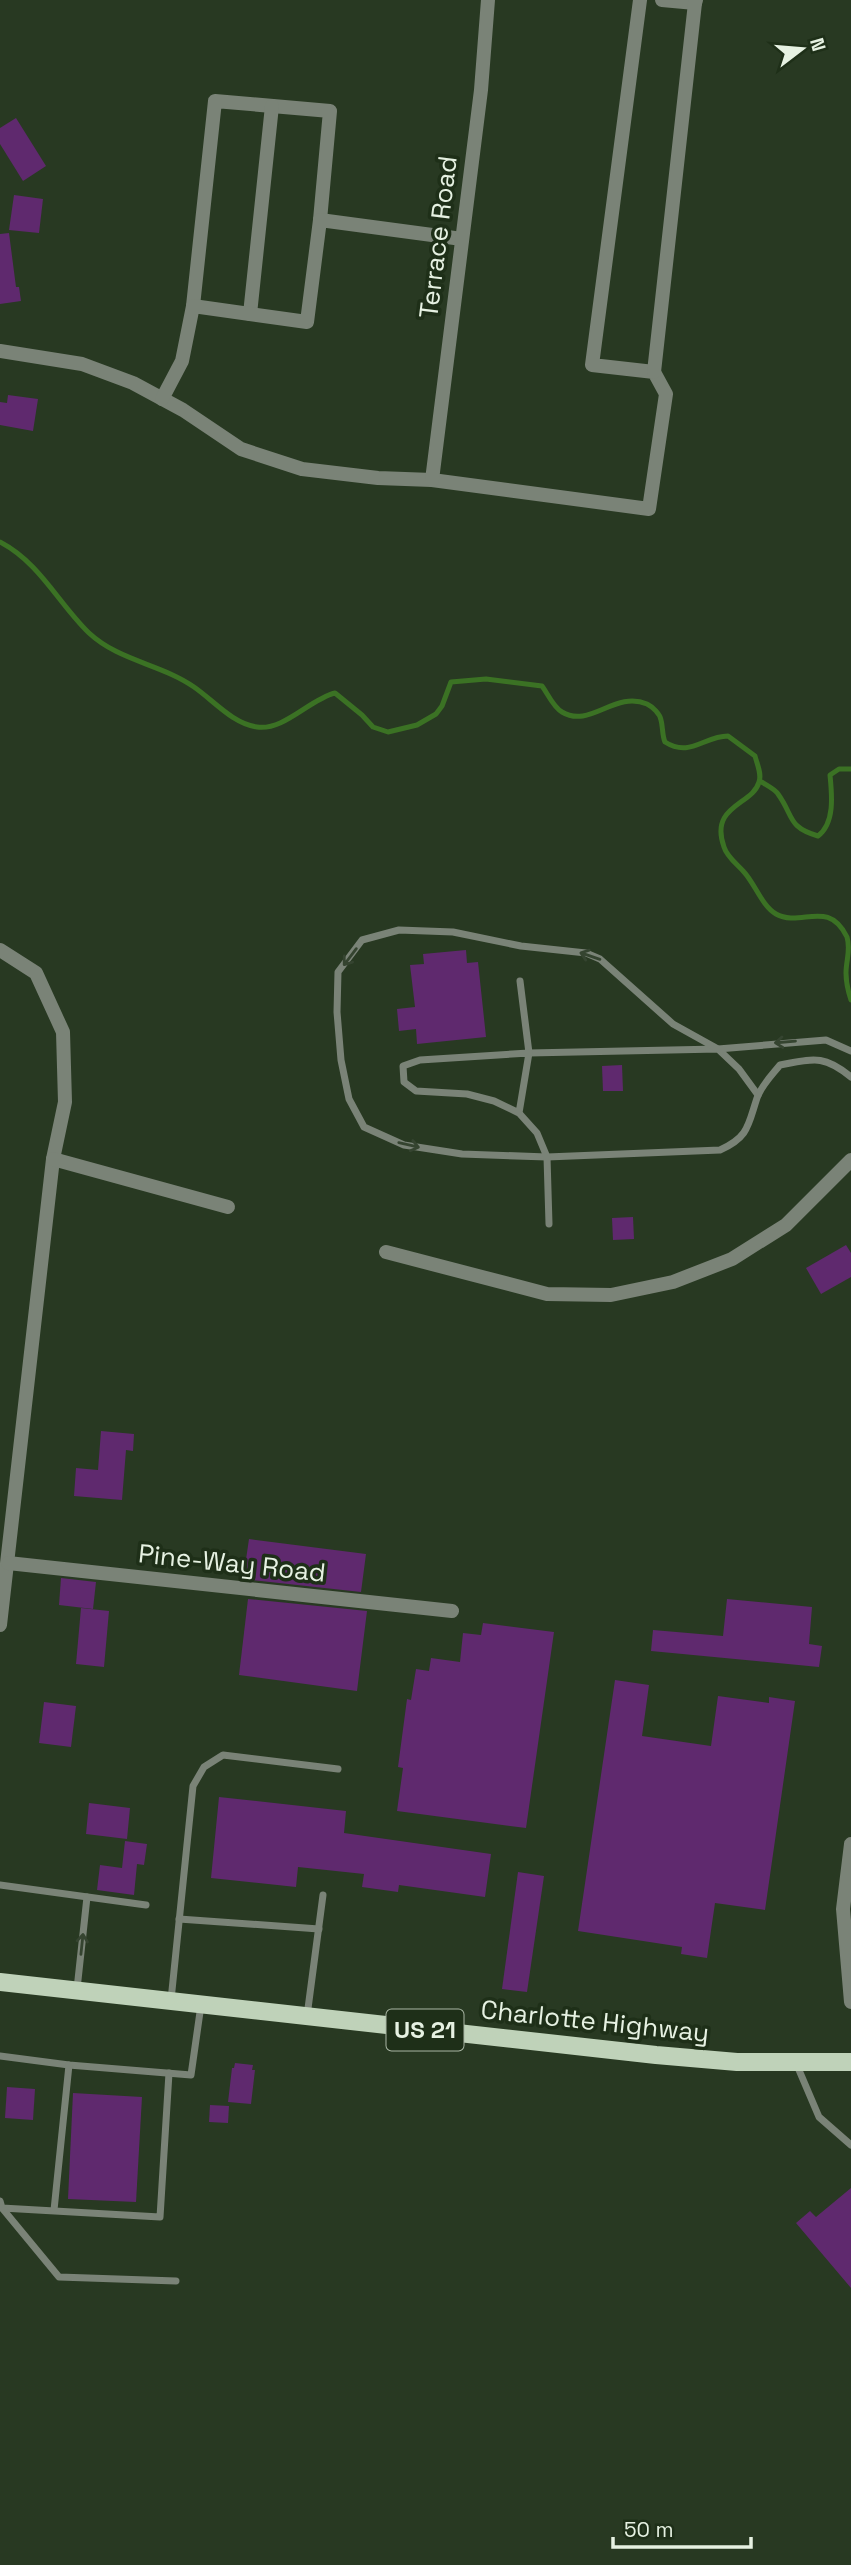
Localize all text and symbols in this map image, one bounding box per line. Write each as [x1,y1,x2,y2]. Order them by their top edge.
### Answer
north arrow [767,14,837,84]
text: N [804,35,832,54]
street label: Terrace Road [411,154,465,320]
one-way arrow [342,947,357,965]
one-way arrow [579,949,601,961]
one-way arrow [774,1036,797,1049]
one-way arrow [397,1139,420,1152]
street label: Pine-Way Road [137,1536,327,1590]
one-way arrow [76,1933,89,1955]
street label: Charlotte Highway [479,1992,711,2050]
road number: US 21 [386,2010,464,2050]
scale bar [613,2506,751,2550]
text: 50 m [624,2516,674,2543]

